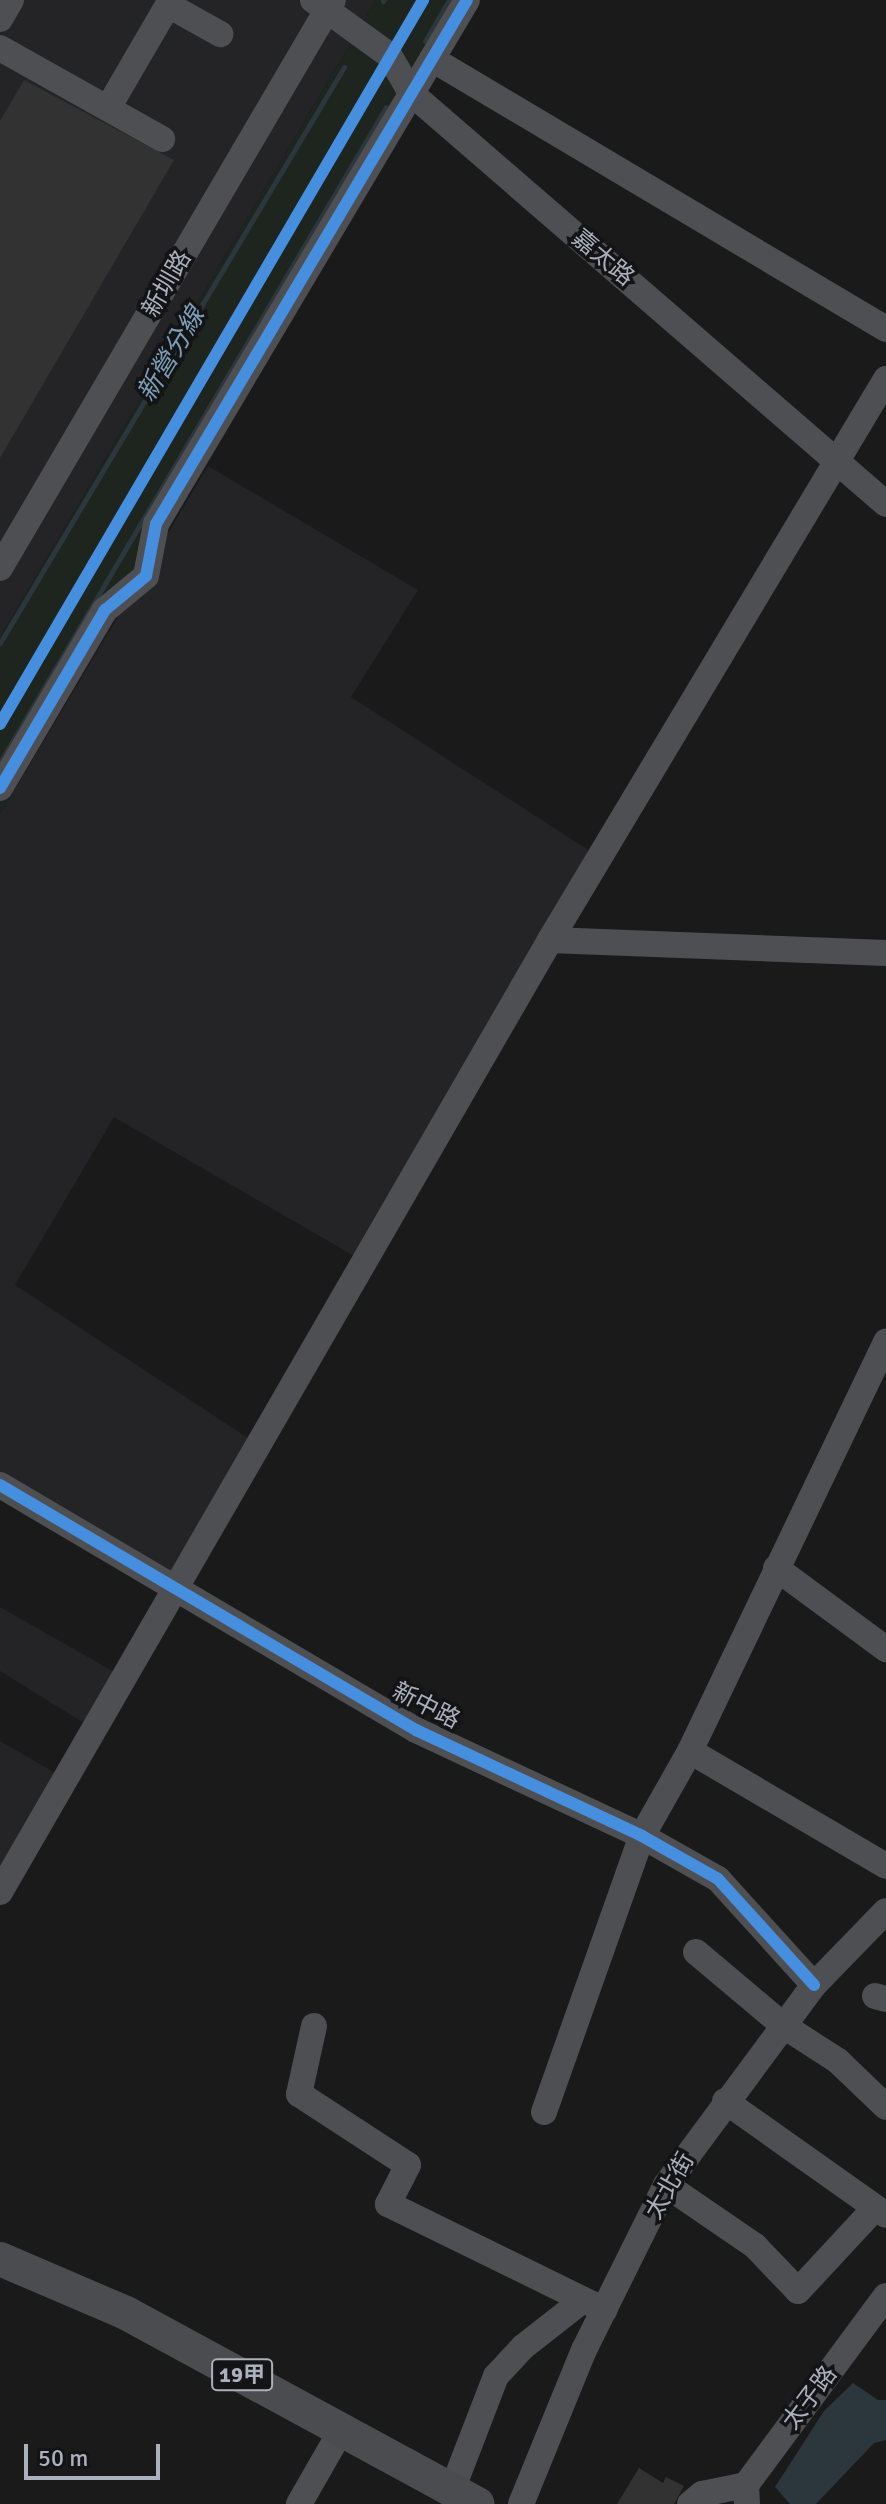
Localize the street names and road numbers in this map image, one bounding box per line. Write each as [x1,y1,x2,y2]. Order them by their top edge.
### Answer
street label: 嘉太路 [566,224,640,292]
street label: 新圳路 [137,246,197,322]
street label: 新中路 [387,1677,465,1735]
street label: 太北街 [640,2148,700,2224]
road number: 19甲 [210,2357,274,2393]
street label: 太子路 [777,2361,843,2435]

